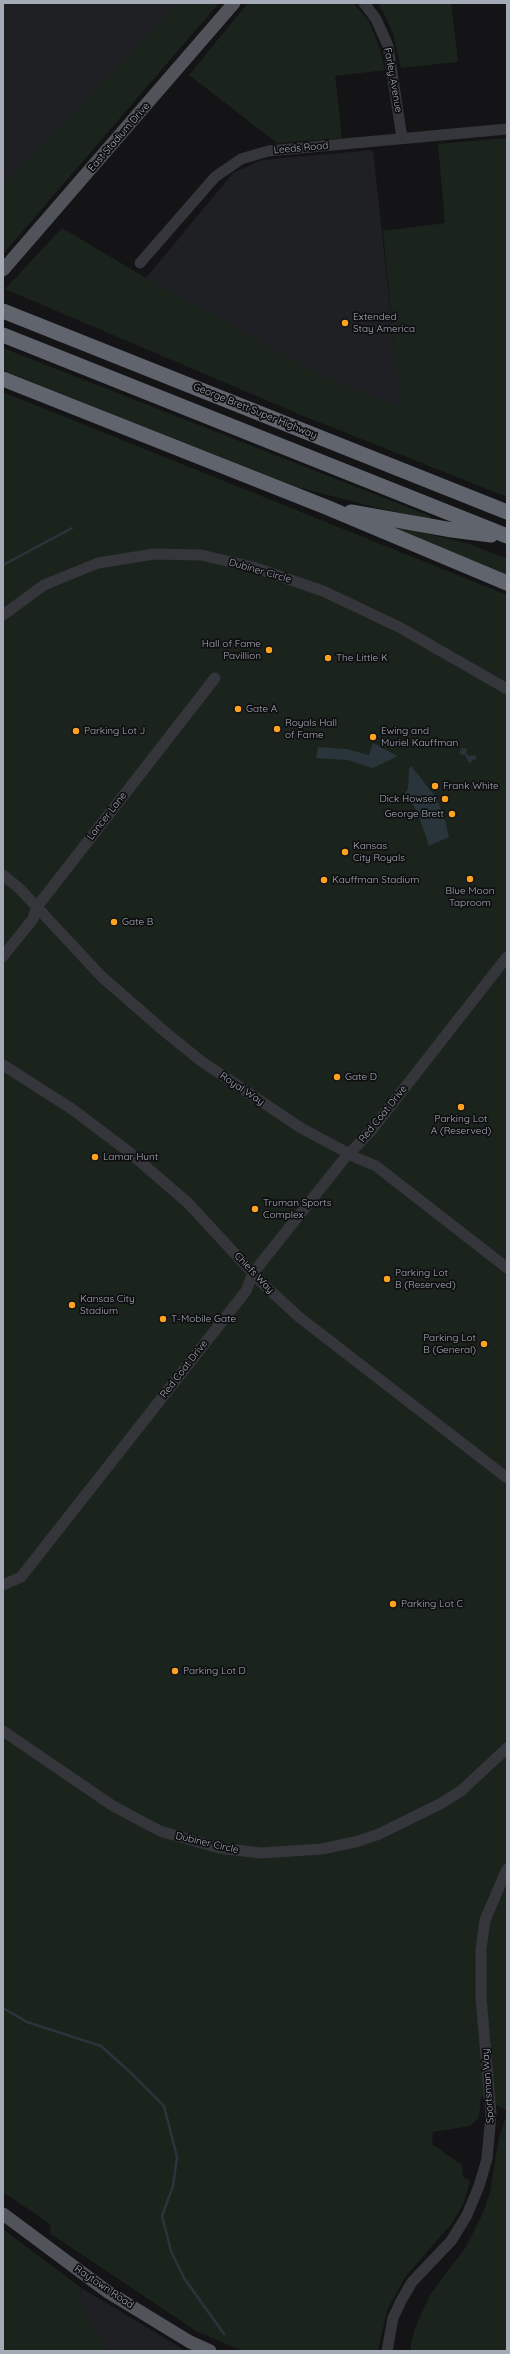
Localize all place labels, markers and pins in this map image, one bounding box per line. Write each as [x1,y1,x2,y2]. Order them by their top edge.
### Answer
place label: Extended Stay America [353,311,415,334]
marker: Extended Stay America [340,318,350,328]
place label: Hall of Fame Pavillion [202,638,261,662]
marker: Hall of Fame Pavillion [264,645,274,655]
place label: The Little K [336,652,388,664]
marker: The Little K [323,653,333,663]
place label: Gate A [246,703,277,715]
marker: Gate A [233,704,243,714]
place label: Royals Hall of Fame [285,717,337,740]
marker: Royals Hall of Fame [272,724,282,734]
place label: Parking Lot J [84,725,145,737]
place label: Ewing and Muriel Kauffman [381,725,458,748]
marker: Parking Lot J [71,726,81,736]
marker: Ewing and Muriel Kauffman [368,732,378,742]
place label: Frank White [443,780,499,792]
marker: Frank White [430,781,440,791]
place label: Dick Howser [380,793,437,805]
marker: Dick Howser [440,794,450,804]
place label: George Brett [385,808,444,820]
marker: George Brett [447,809,457,819]
place label: Kansas City Royals [353,840,405,864]
marker: Kansas City Royals [340,847,350,857]
place label: Kauffman Stadium [332,874,419,886]
marker: Blue Moon Taproom [465,874,475,884]
marker: Kauffman Stadium [319,875,329,885]
place label: Blue Moon Taproom [446,885,494,908]
place label: Gate B [122,916,153,928]
marker: Gate B [109,917,119,927]
place label: Gate D [345,1071,377,1083]
marker: Gate D [332,1072,342,1082]
marker: Parking Lot A (Reserved) [456,1102,466,1112]
place label: Parking Lot A (Reserved) [431,1113,491,1136]
place label: Lamar Hunt [103,1151,158,1163]
marker: Lamar Hunt [90,1152,100,1162]
place label: Truman Sports Complex [263,1197,332,1220]
marker: Truman Sports Complex [250,1204,260,1214]
place label: Parking Lot B (Reserved) [395,1267,456,1290]
marker: Parking Lot B (Reserved) [382,1274,392,1284]
place label: Kansas City Stadium [80,1293,135,1316]
marker: Kansas City Stadium [67,1300,77,1310]
place label: T-Mobile Gate [171,1313,236,1325]
marker: T-Mobile Gate [158,1314,168,1324]
place label: Parking Lot B (General) [423,1332,476,1356]
marker: Parking Lot B (General) [479,1339,489,1349]
place label: Parking Lot C [401,1598,463,1610]
marker: Parking Lot C [388,1599,398,1609]
place label: Parking Lot D [183,1665,246,1677]
marker: Parking Lot D [170,1666,180,1676]

